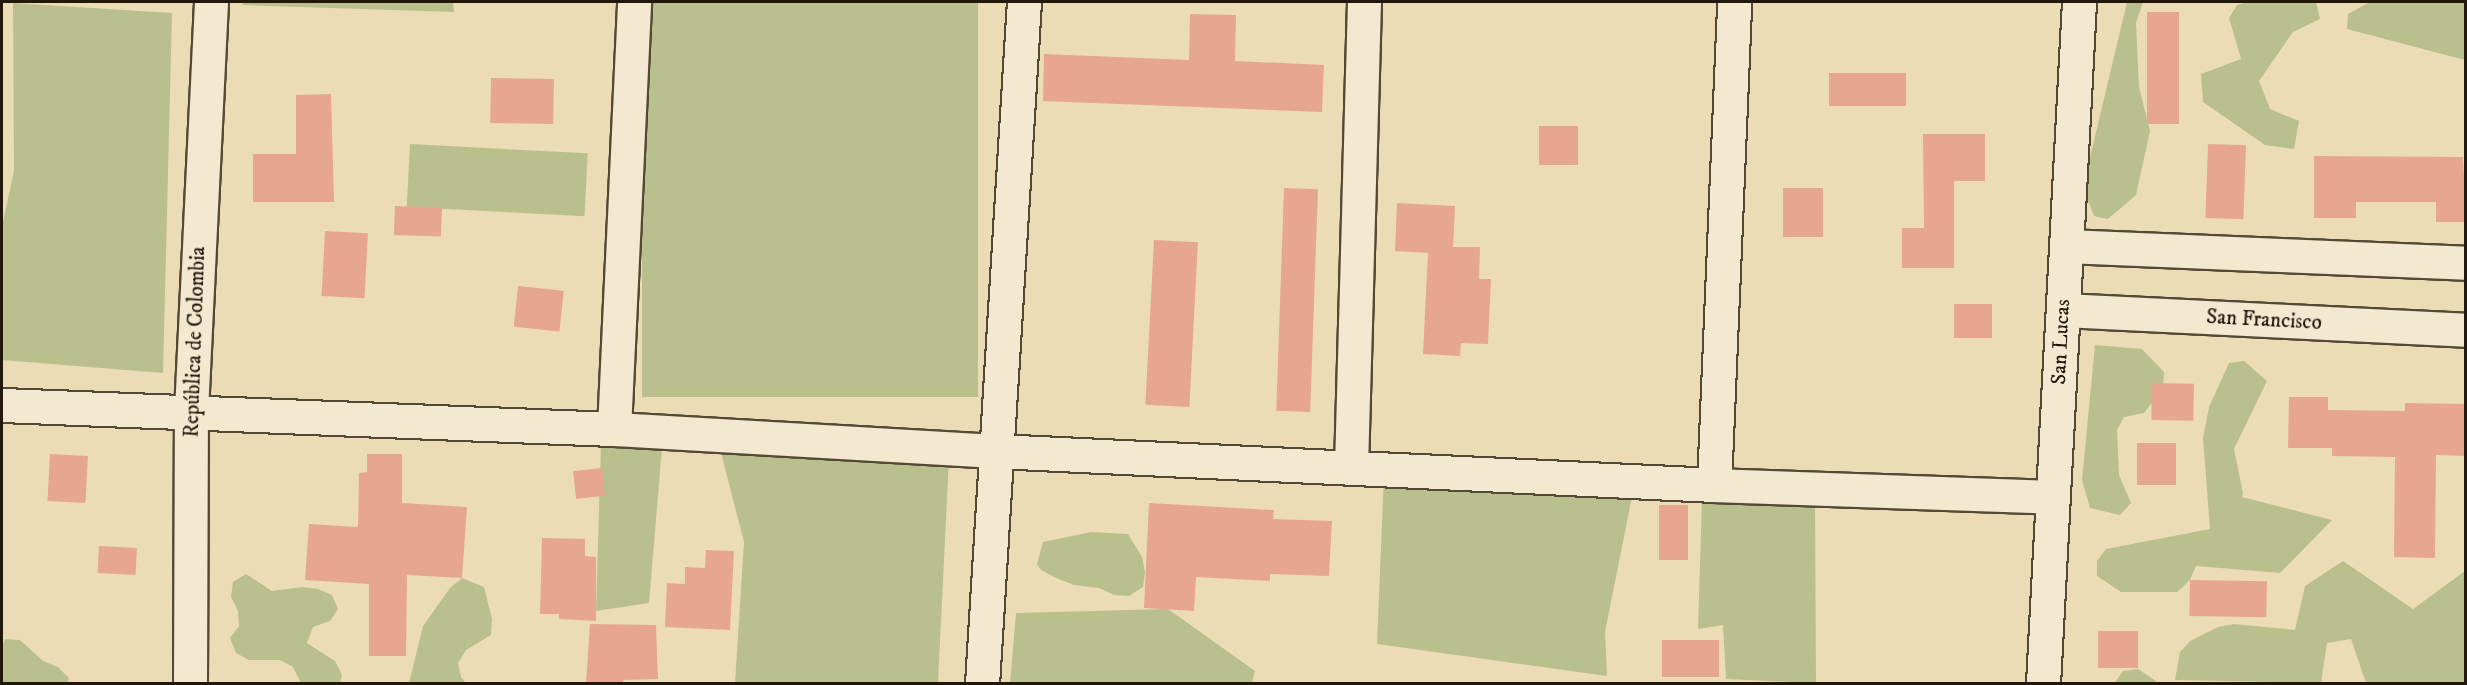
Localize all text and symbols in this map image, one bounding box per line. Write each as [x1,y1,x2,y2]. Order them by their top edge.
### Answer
street label: República de Colombia [179,246,211,438]
street label: San Lucas [2046,299,2076,385]
street label: San Francisco [2206,304,2322,336]

